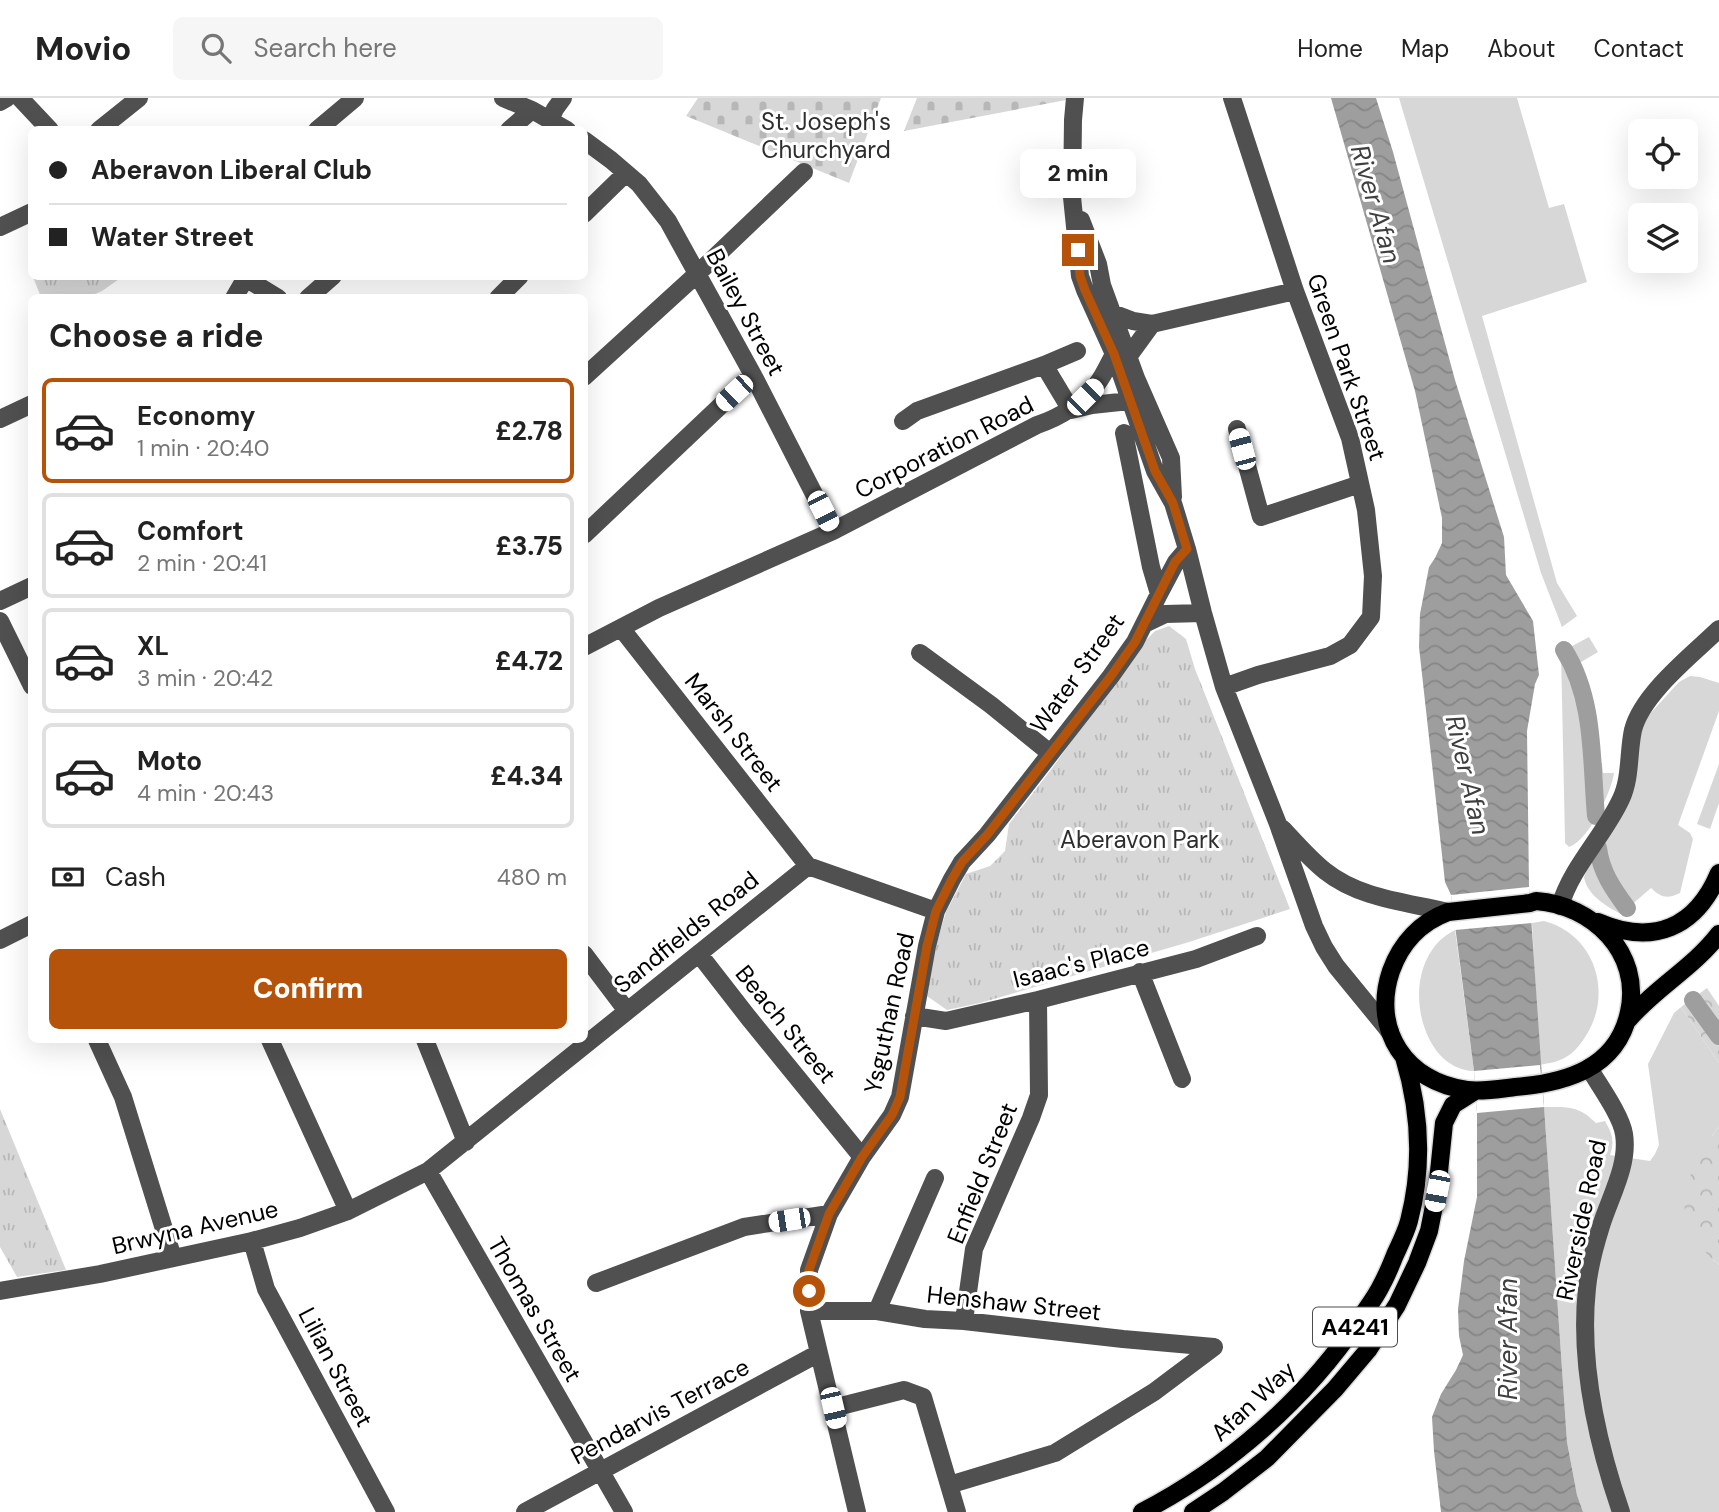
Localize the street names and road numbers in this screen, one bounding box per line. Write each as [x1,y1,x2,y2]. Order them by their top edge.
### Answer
street label: Bailey Street [700,243,792,381]
street label: Green Park Street [1300,269,1394,465]
street label: Corporation Road [849,389,1039,505]
street label: Water Street [1023,607,1131,739]
street label: Marsh Street [678,666,790,798]
street label: Sandfields Road [607,864,765,1000]
street label: Ysguthan Road [857,930,921,1096]
street label: Isaac's Place [1010,931,1152,995]
street label: Beach Street [729,959,843,1089]
street label: Enfield Street [940,1098,1024,1248]
street label: Riverside Road [1549,1137,1613,1303]
street label: Brwyna Avenue [109,1193,281,1261]
street label: Thomas Street [481,1231,589,1387]
street label: Henshaw Street [925,1278,1103,1328]
street label: Lilian Street [292,1302,380,1432]
road number: A4241 [1313,1308,1397,1346]
street label: Pendarvis Terrace [565,1351,755,1471]
street label: Afan Way [1204,1354,1302,1448]

